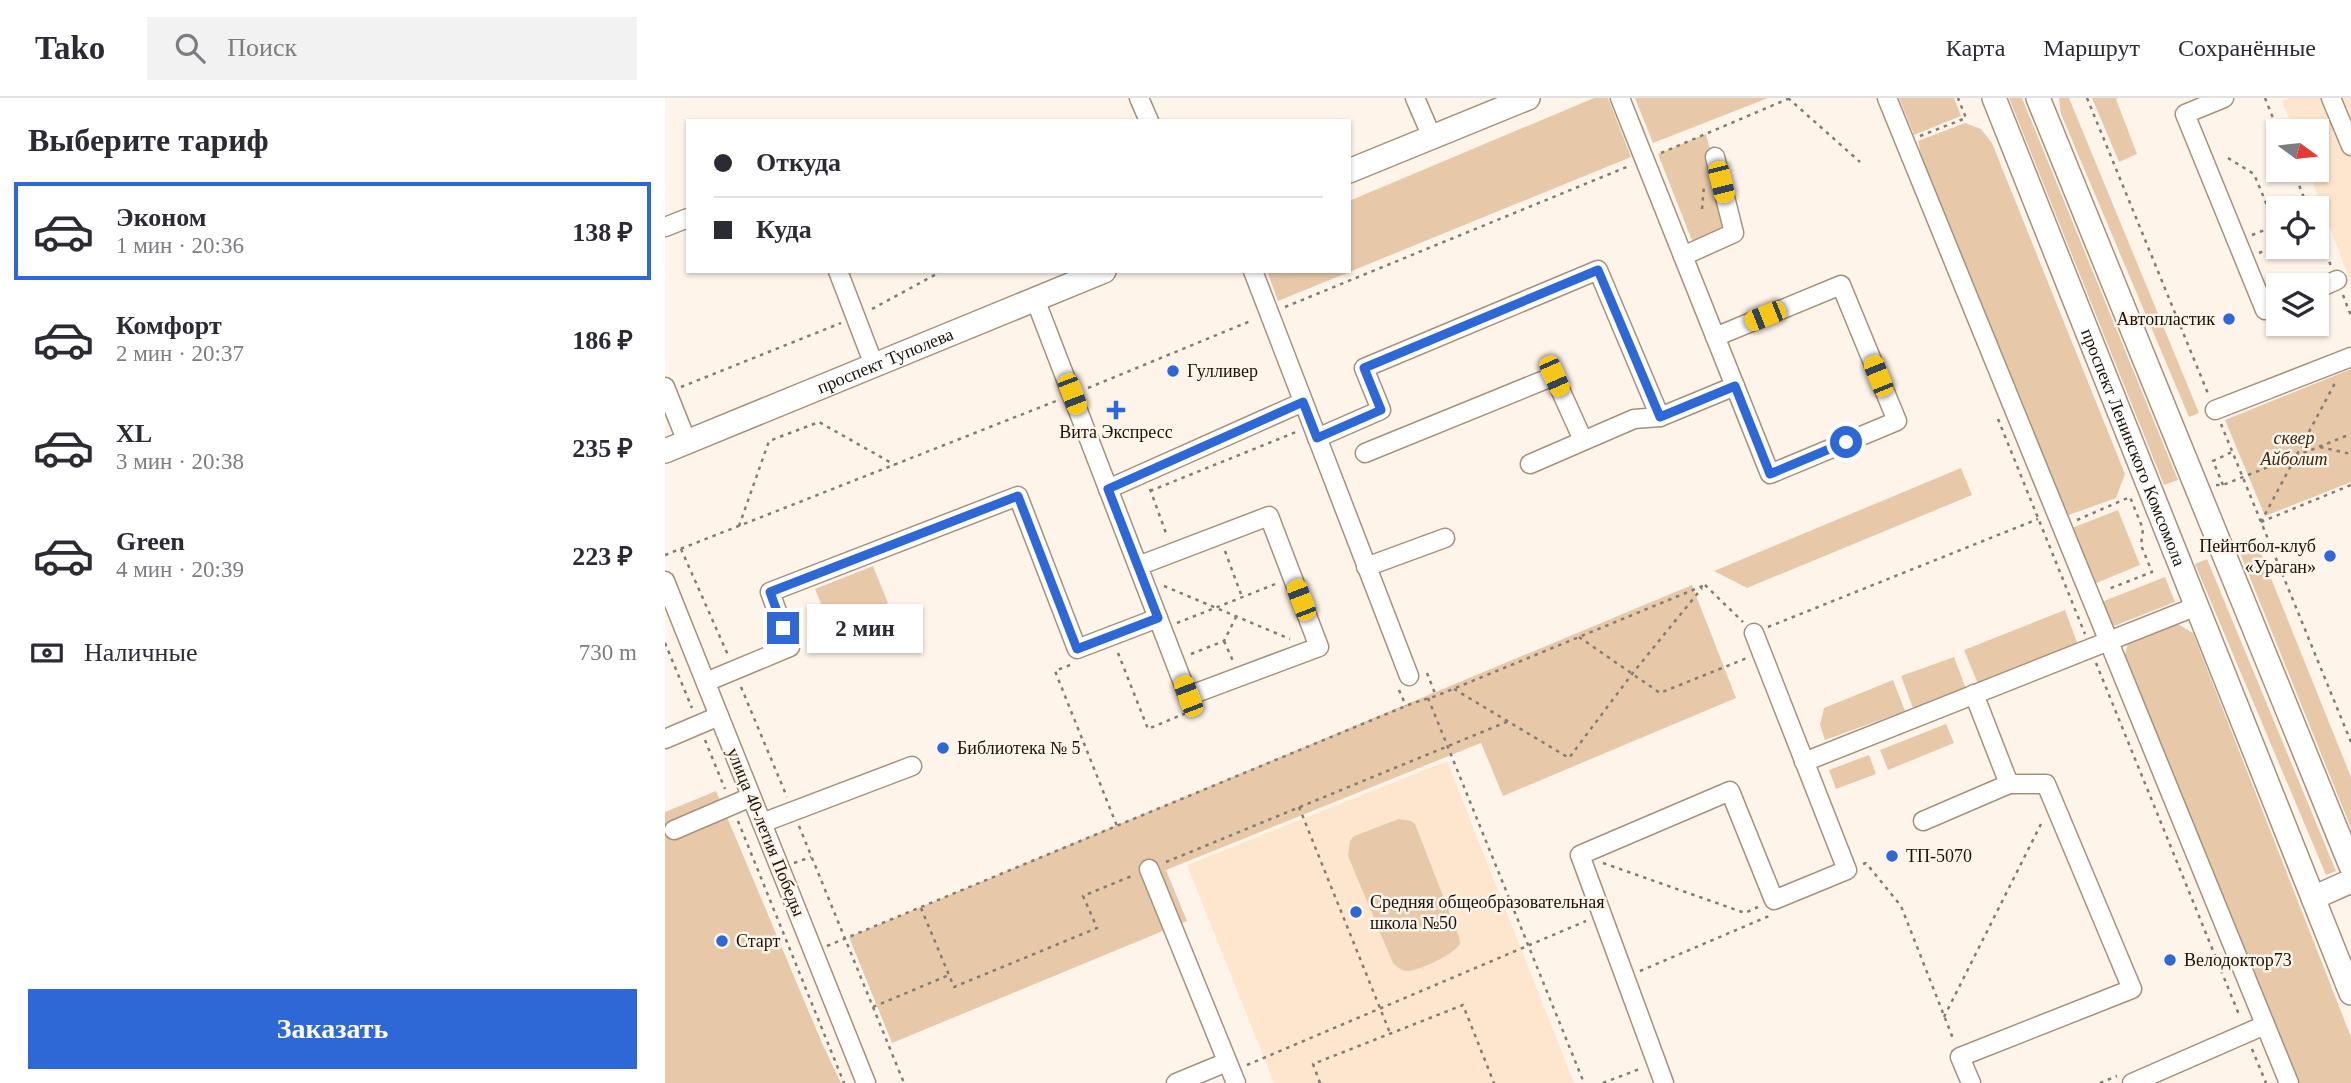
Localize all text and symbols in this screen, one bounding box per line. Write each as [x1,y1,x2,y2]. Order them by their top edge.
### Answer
search box [147,17,637,80]
icon: search [171,29,209,67]
text: Tako [35,30,105,66]
text: Поиск [227,33,297,62]
text: Карта [1946,35,2005,61]
text: Маршрут [2043,35,2140,61]
text: Сохранённые [2178,35,2316,61]
north arrow [2266,119,2329,182]
map controls [2266,119,2329,336]
text: Выберите тариф [28,122,269,158]
text: Откуда [756,148,841,177]
car [1706,159,1737,205]
button: locate [2266,196,2329,259]
icon: car [32,200,95,263]
text: Эконом [116,203,206,232]
text: Куда [756,215,812,244]
text: 138 ₽ [572,218,633,247]
text: 1 мин · 20:36 [116,233,244,258]
button: layers [2266,273,2329,336]
car [1742,298,1789,334]
icon: car [32,308,95,371]
place label: Автопластик [2116,309,2215,329]
text: Комфорт [116,311,222,340]
marker: Автопластик [2221,311,2237,327]
street label: проспект Туполева [814,324,956,398]
text: 186 ₽ [572,326,633,355]
street label: проспект Ленинского Комсомола [2077,326,2190,569]
text: 2 мин · 20:37 [116,341,244,366]
car [1536,353,1573,399]
car [1861,353,1896,399]
place label: Гулливер [1187,361,1258,381]
marker: Гулливер [1165,363,1181,379]
car [1055,371,1090,417]
marker: Вита Экспресс [1108,402,1124,418]
icon: car [32,416,95,479]
text: XL [116,419,152,448]
place label: Вита Экспресс [1059,422,1173,442]
route start [1830,426,1862,458]
park label: сквер Айболит [2259,428,2328,469]
text: 235 ₽ [572,434,633,463]
text: 3 мин · 20:38 [116,449,244,474]
icon: car [32,524,95,587]
text: Green [116,527,185,556]
place label: Пейнтбол-клуб «Ураган» [2199,536,2316,577]
text: 223 ₽ [572,542,633,571]
marker: Пейнтбол-клуб «Ураган» [2322,548,2338,564]
text: 4 мин · 20:39 [116,557,244,582]
car [1284,577,1319,623]
callout: 2 мин [807,603,923,652]
route end [767,612,799,644]
text: 2 мин [835,616,895,641]
icon: cash [28,634,66,672]
text: Наличные [84,638,197,667]
text: 730 m [579,640,637,665]
car [1171,673,1206,719]
place label: Библиотека № 5 [957,738,1081,758]
marker: Библиотека № 5 [935,740,951,756]
street label: улица 40-летия Победы [723,745,809,919]
place label: ТП-5070 [1906,846,1972,866]
marker: ТП-5070 [1884,848,1900,864]
place label: Средняя общеобразовательная школа №50 [1370,892,1605,933]
marker: Средняя общеобразовательная школа №50 [1348,904,1364,920]
place label: Старт [736,931,781,951]
marker: Старт [714,933,730,949]
place label: Велодоктор73 [2184,950,2292,970]
marker: Велодоктор73 [2162,952,2178,968]
button: Заказать [28,989,637,1069]

